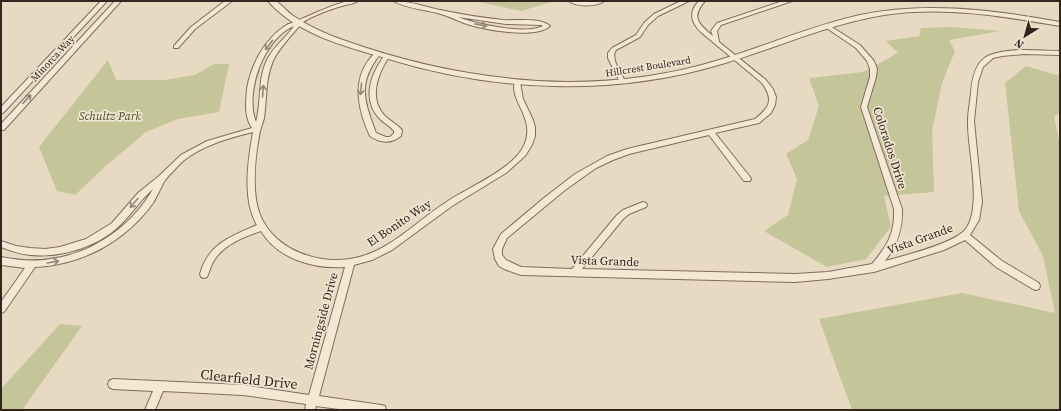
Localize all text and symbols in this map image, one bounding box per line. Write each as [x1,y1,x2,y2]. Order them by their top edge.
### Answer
north arrow [1005,16,1045,56]
one-way arrow [474,22,487,30]
street label: Minorca Way [28,32,78,84]
text: N [1012,35,1027,52]
one-way arrow [265,40,273,51]
street label: Hillcrest Boulevard [605,53,692,80]
one-way arrow [358,82,365,95]
one-way arrow [259,84,266,97]
one-way arrow [23,94,32,105]
street label: Colorados Drive [869,105,911,191]
park label: Schultz Park [79,108,141,124]
street label: El Bonito Way [364,195,435,250]
one-way arrow [130,198,139,209]
street label: Vista Grande [885,220,955,258]
street label: Vista Grande [570,252,640,270]
one-way arrow [47,258,60,266]
street label: Morningside Drive [300,271,342,371]
street label: Clearfield Drive [199,364,299,394]

